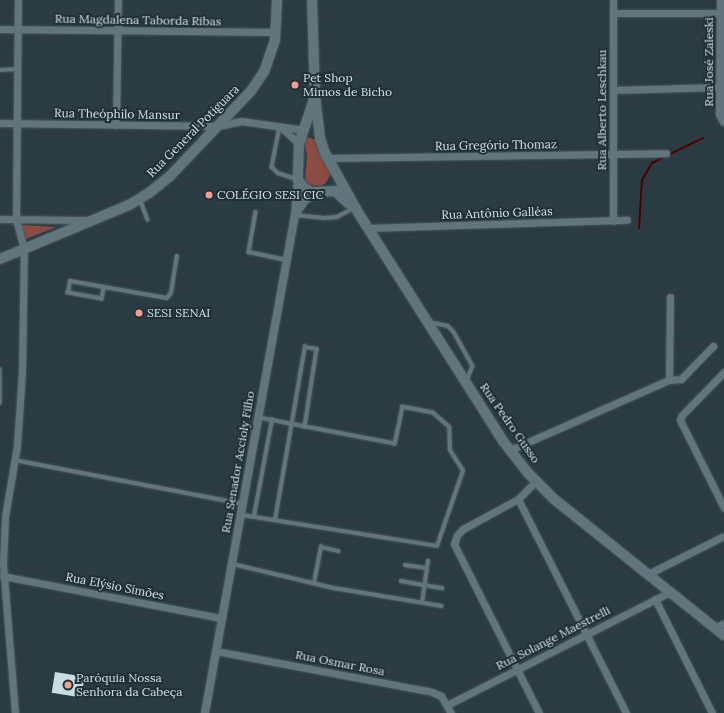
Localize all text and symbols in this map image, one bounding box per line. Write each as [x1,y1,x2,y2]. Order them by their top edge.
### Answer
street label: Rua Magdalena Taborda Ribas [55,11,221,29]
street label: Rua José Zaleski [702,17,716,107]
street label: Rua Alberto Leschkau [595,50,609,170]
place label: Pet Shop Mimos de Bicho [303,71,392,99]
marker: Pet Shop Mimos de Bicho [290,80,300,90]
street label: Rua General Potiguara [144,82,242,180]
street label: Rua Theóphilo Mansur [54,106,180,122]
street label: Rua Gregório Thomaz [435,137,557,153]
place label: COLÉGIO SESI CIC [217,188,324,202]
marker: COLÉGIO SESI CIC [204,190,214,200]
street label: Rua Antônio Galléas [441,204,553,222]
place label: SESI SENAI [147,306,210,320]
marker: SESI SENAI [134,308,144,318]
street label: Rua Pedro Gusso [477,380,543,466]
street label: Rua Senador Accioly Filho [218,390,258,534]
street label: Rua Elýsio Simões [65,569,165,603]
street label: Rua Solange Maestrelli [493,603,613,673]
street label: Rua Osmar Rosa [294,647,386,679]
place label: Paróquia Nossa Senhora da Cabeça [76,671,182,699]
marker: Paróquia Nossa Senhora da Cabeça [63,680,73,690]

